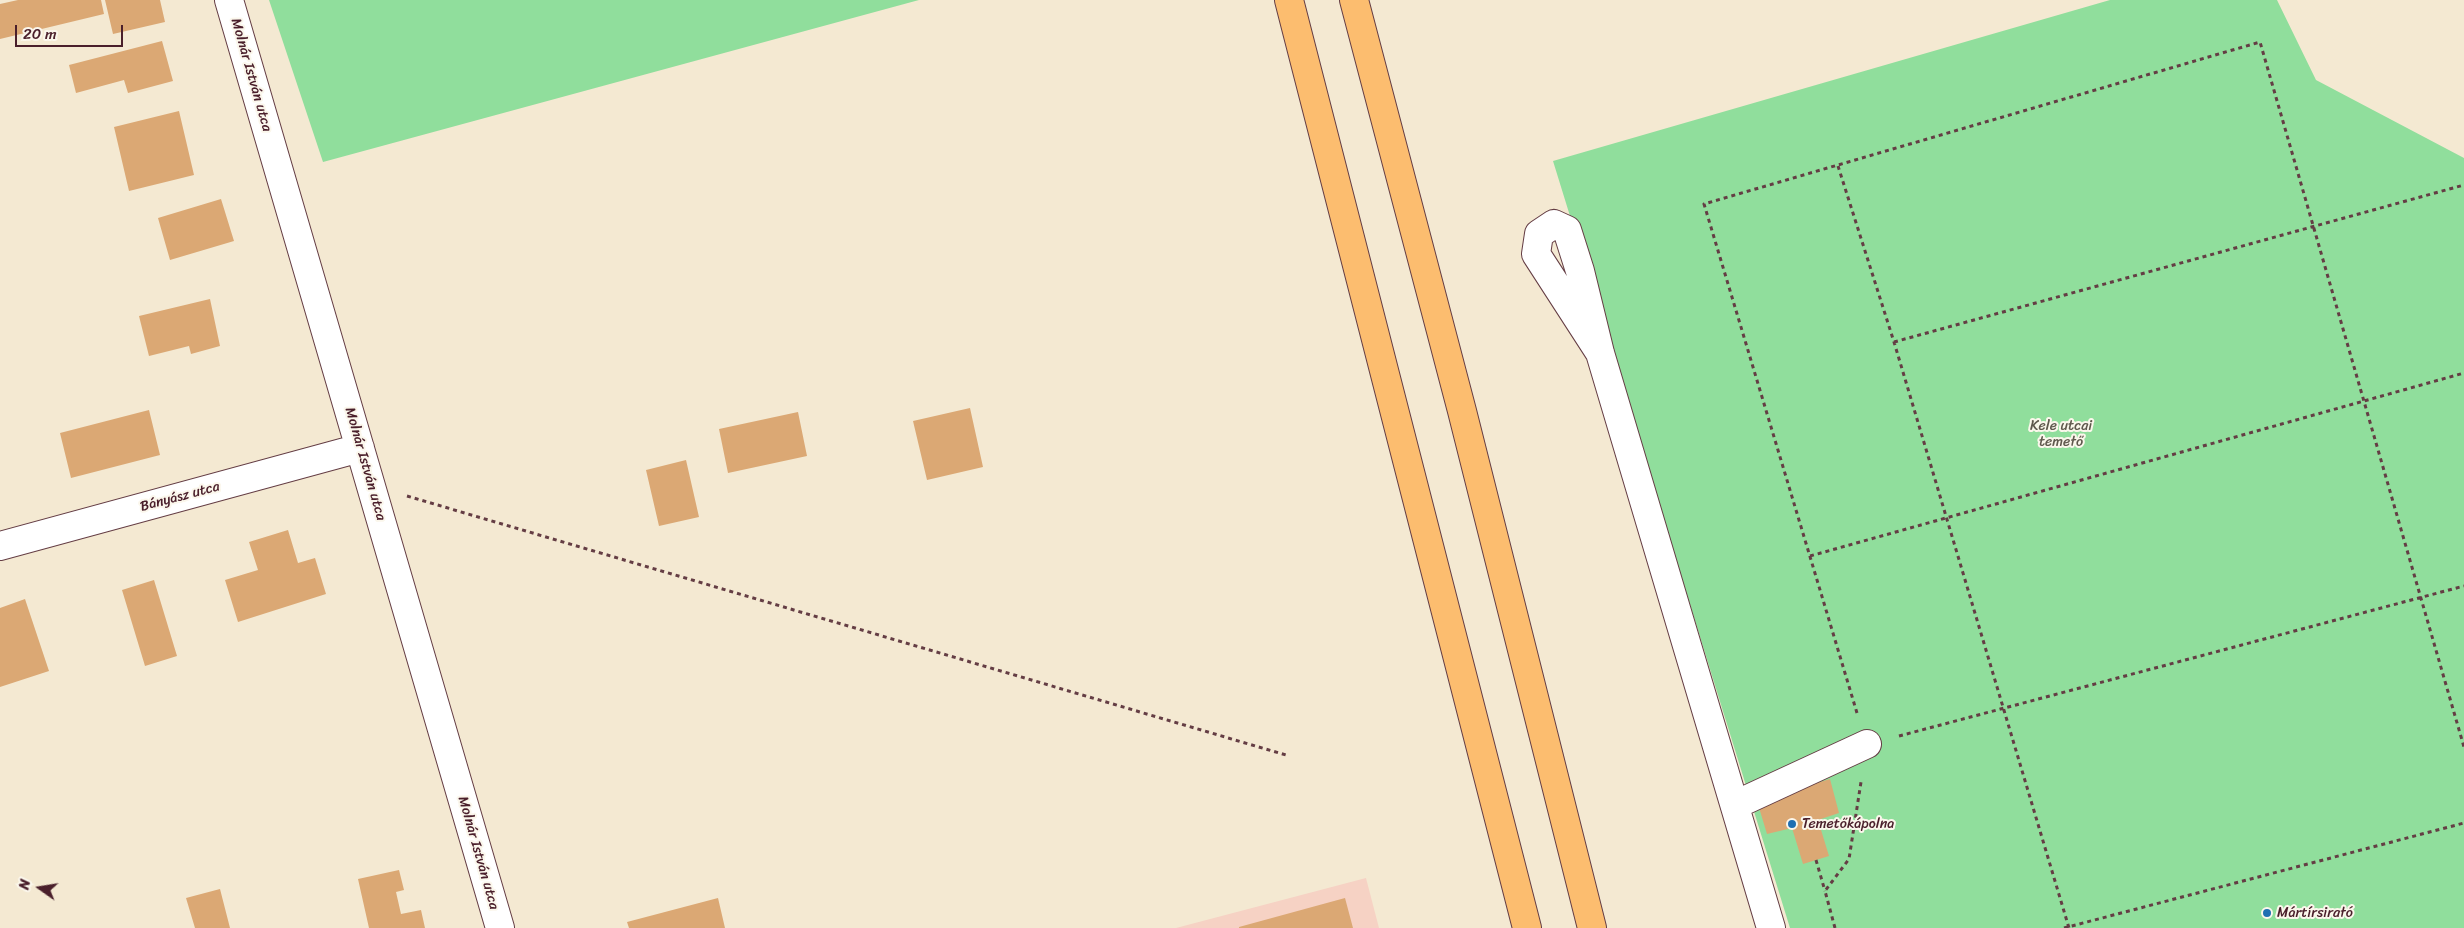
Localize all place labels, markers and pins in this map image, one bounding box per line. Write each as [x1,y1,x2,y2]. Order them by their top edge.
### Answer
place label: Temetőkápolna [1802,816,1894,832]
marker: Temetőkápolna [1786,818,1798,830]
place label: Mártírsirató [2277,905,2353,921]
marker: Mártírsirató [2261,907,2273,919]

